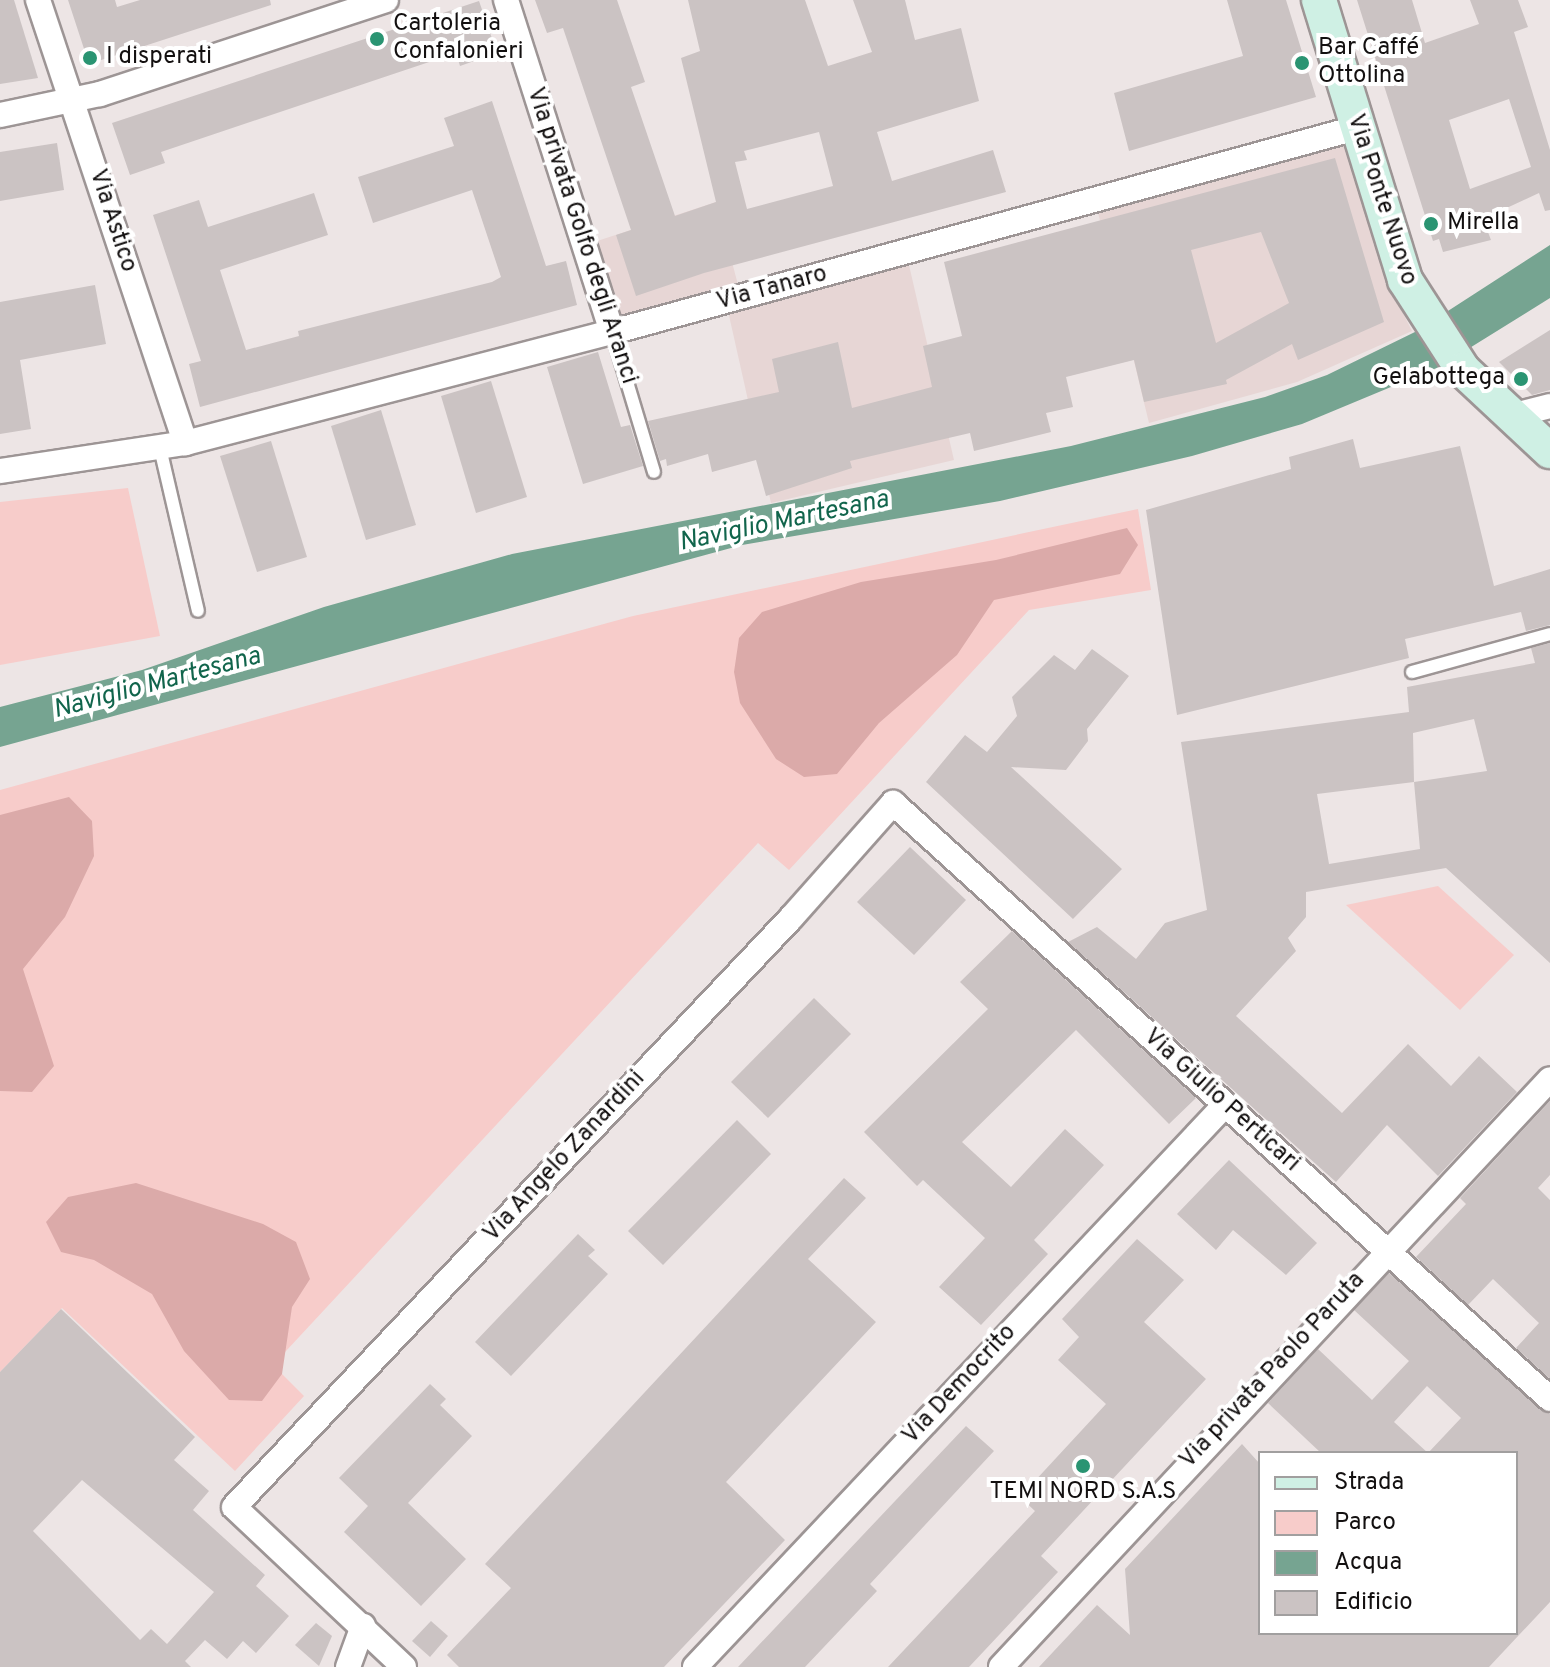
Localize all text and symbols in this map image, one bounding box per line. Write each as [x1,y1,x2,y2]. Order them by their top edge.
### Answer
place label: Cartoleria Confalonieri [393,11,524,67]
marker: Cartoleria Confalonieri [368,30,386,48]
place label: Bar Caffé Ottolina [1318,35,1419,91]
place label: I disperati [106,44,212,72]
marker: I disperati [81,49,99,67]
marker: Bar Caffé Ottolina [1293,54,1311,72]
street label: Via privata Golfo degli Aranci [519,84,643,388]
street label: Via Ponte Nuovo [1340,111,1422,289]
street label: Via Astico [82,165,142,277]
place label: Mirella [1447,210,1519,238]
marker: Mirella [1422,215,1440,233]
street label: Via Tanaro [713,260,831,318]
place label: Gelabottega [1372,365,1505,393]
marker: Gelabottega [1512,370,1530,388]
water label: Naviglio Martesana [676,485,892,559]
water label: Naviglio Martesana [50,641,264,727]
street label: Via Giulio Perticari [1137,1023,1305,1179]
street label: Via Angelo Zanardini [478,1065,652,1249]
street label: Via privata Paolo Paruta [1175,1267,1371,1475]
street label: Via Democrito [897,1319,1023,1451]
legend [1258,1451,1518,1635]
marker: TEMI NORD S.A.S [1074,1457,1092,1475]
text: Strada [1334,1468,1404,1498]
place label: TEMI NORD S.A.S [990,1479,1176,1507]
text: Parco [1334,1508,1396,1538]
text: Acqua [1334,1548,1402,1578]
text: Edificio [1334,1588,1413,1618]

